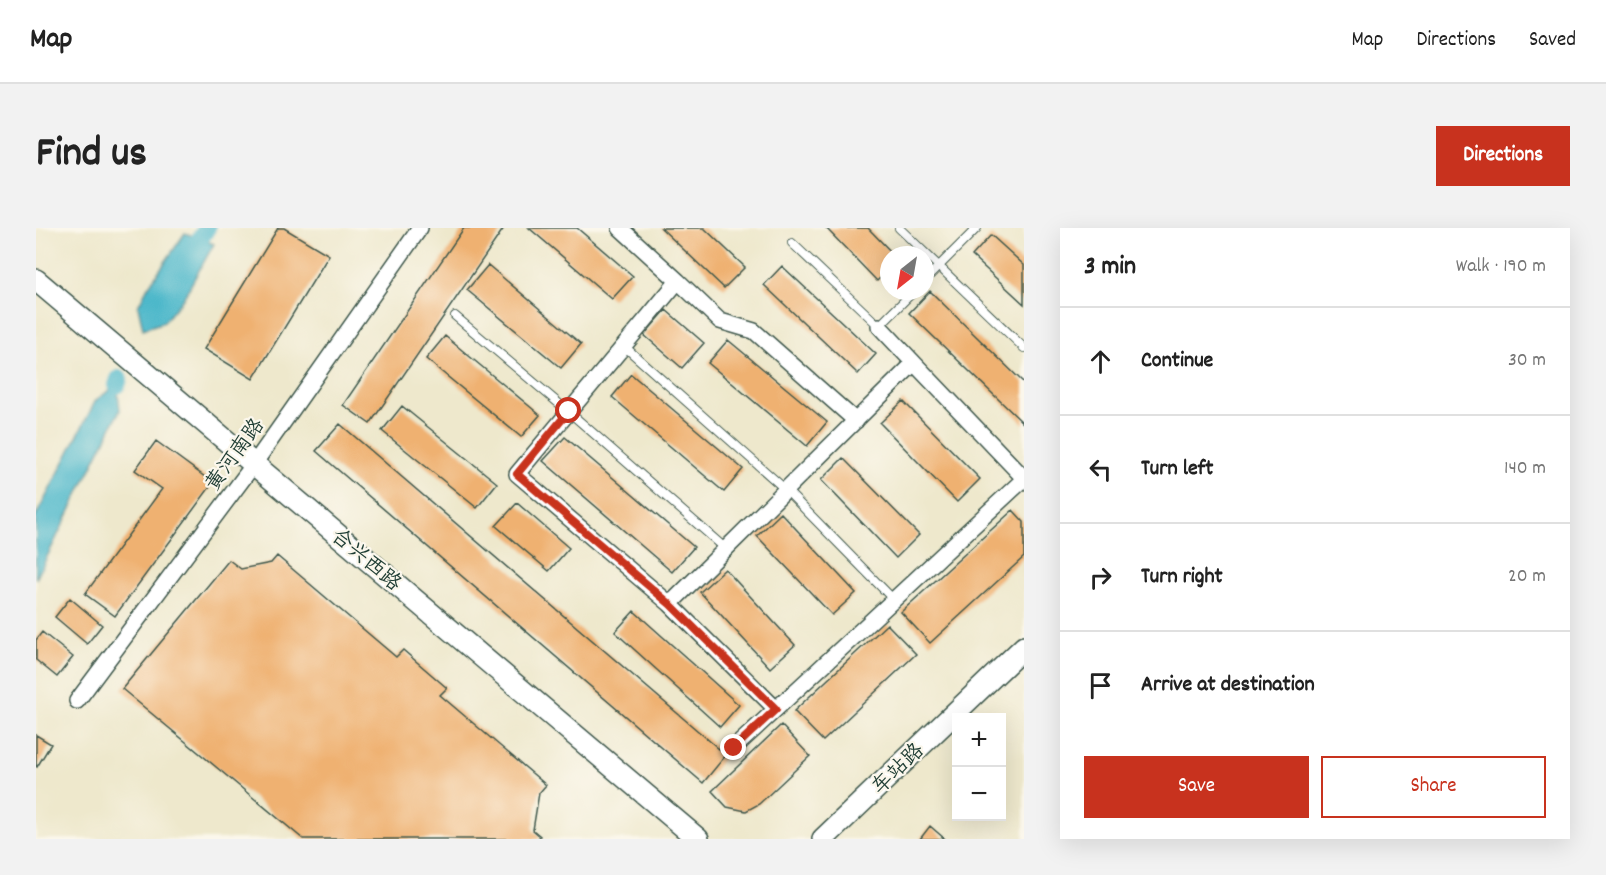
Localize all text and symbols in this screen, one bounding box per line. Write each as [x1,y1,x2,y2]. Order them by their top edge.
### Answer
text: Map [30,21,72,61]
text: Map [1352,26,1383,56]
text: Directions [1416,26,1496,56]
text: Saved [1529,26,1576,56]
text: Find us [36,126,147,186]
button: Directions [1436,126,1570,186]
north arrow [880,246,934,300]
text: 3 min [1084,249,1136,286]
text: Walk · 190 m [1456,253,1546,281]
icon: ahead [1084,345,1117,378]
text: Continue [1141,346,1213,377]
text: 30 m [1508,347,1546,375]
route start [555,397,581,423]
street label: 黄河南路 [200,413,273,499]
icon: left [1084,453,1117,486]
text: Turn left [1141,454,1213,485]
text: 140 m [1504,455,1546,483]
street label: 合兴西路 [323,523,407,600]
icon: right [1084,561,1117,594]
text: Turn right [1141,562,1223,593]
text: 20 m [1508,563,1546,591]
icon: arrive [1084,669,1117,702]
text: Arrive at destination [1141,670,1315,701]
map controls [952,713,1006,821]
button: + [952,713,1006,767]
route end [720,734,746,760]
street label: 车站路 [866,737,932,803]
button: Save [1084,756,1309,818]
button: Share [1321,756,1546,818]
button: − [952,767,1006,821]

